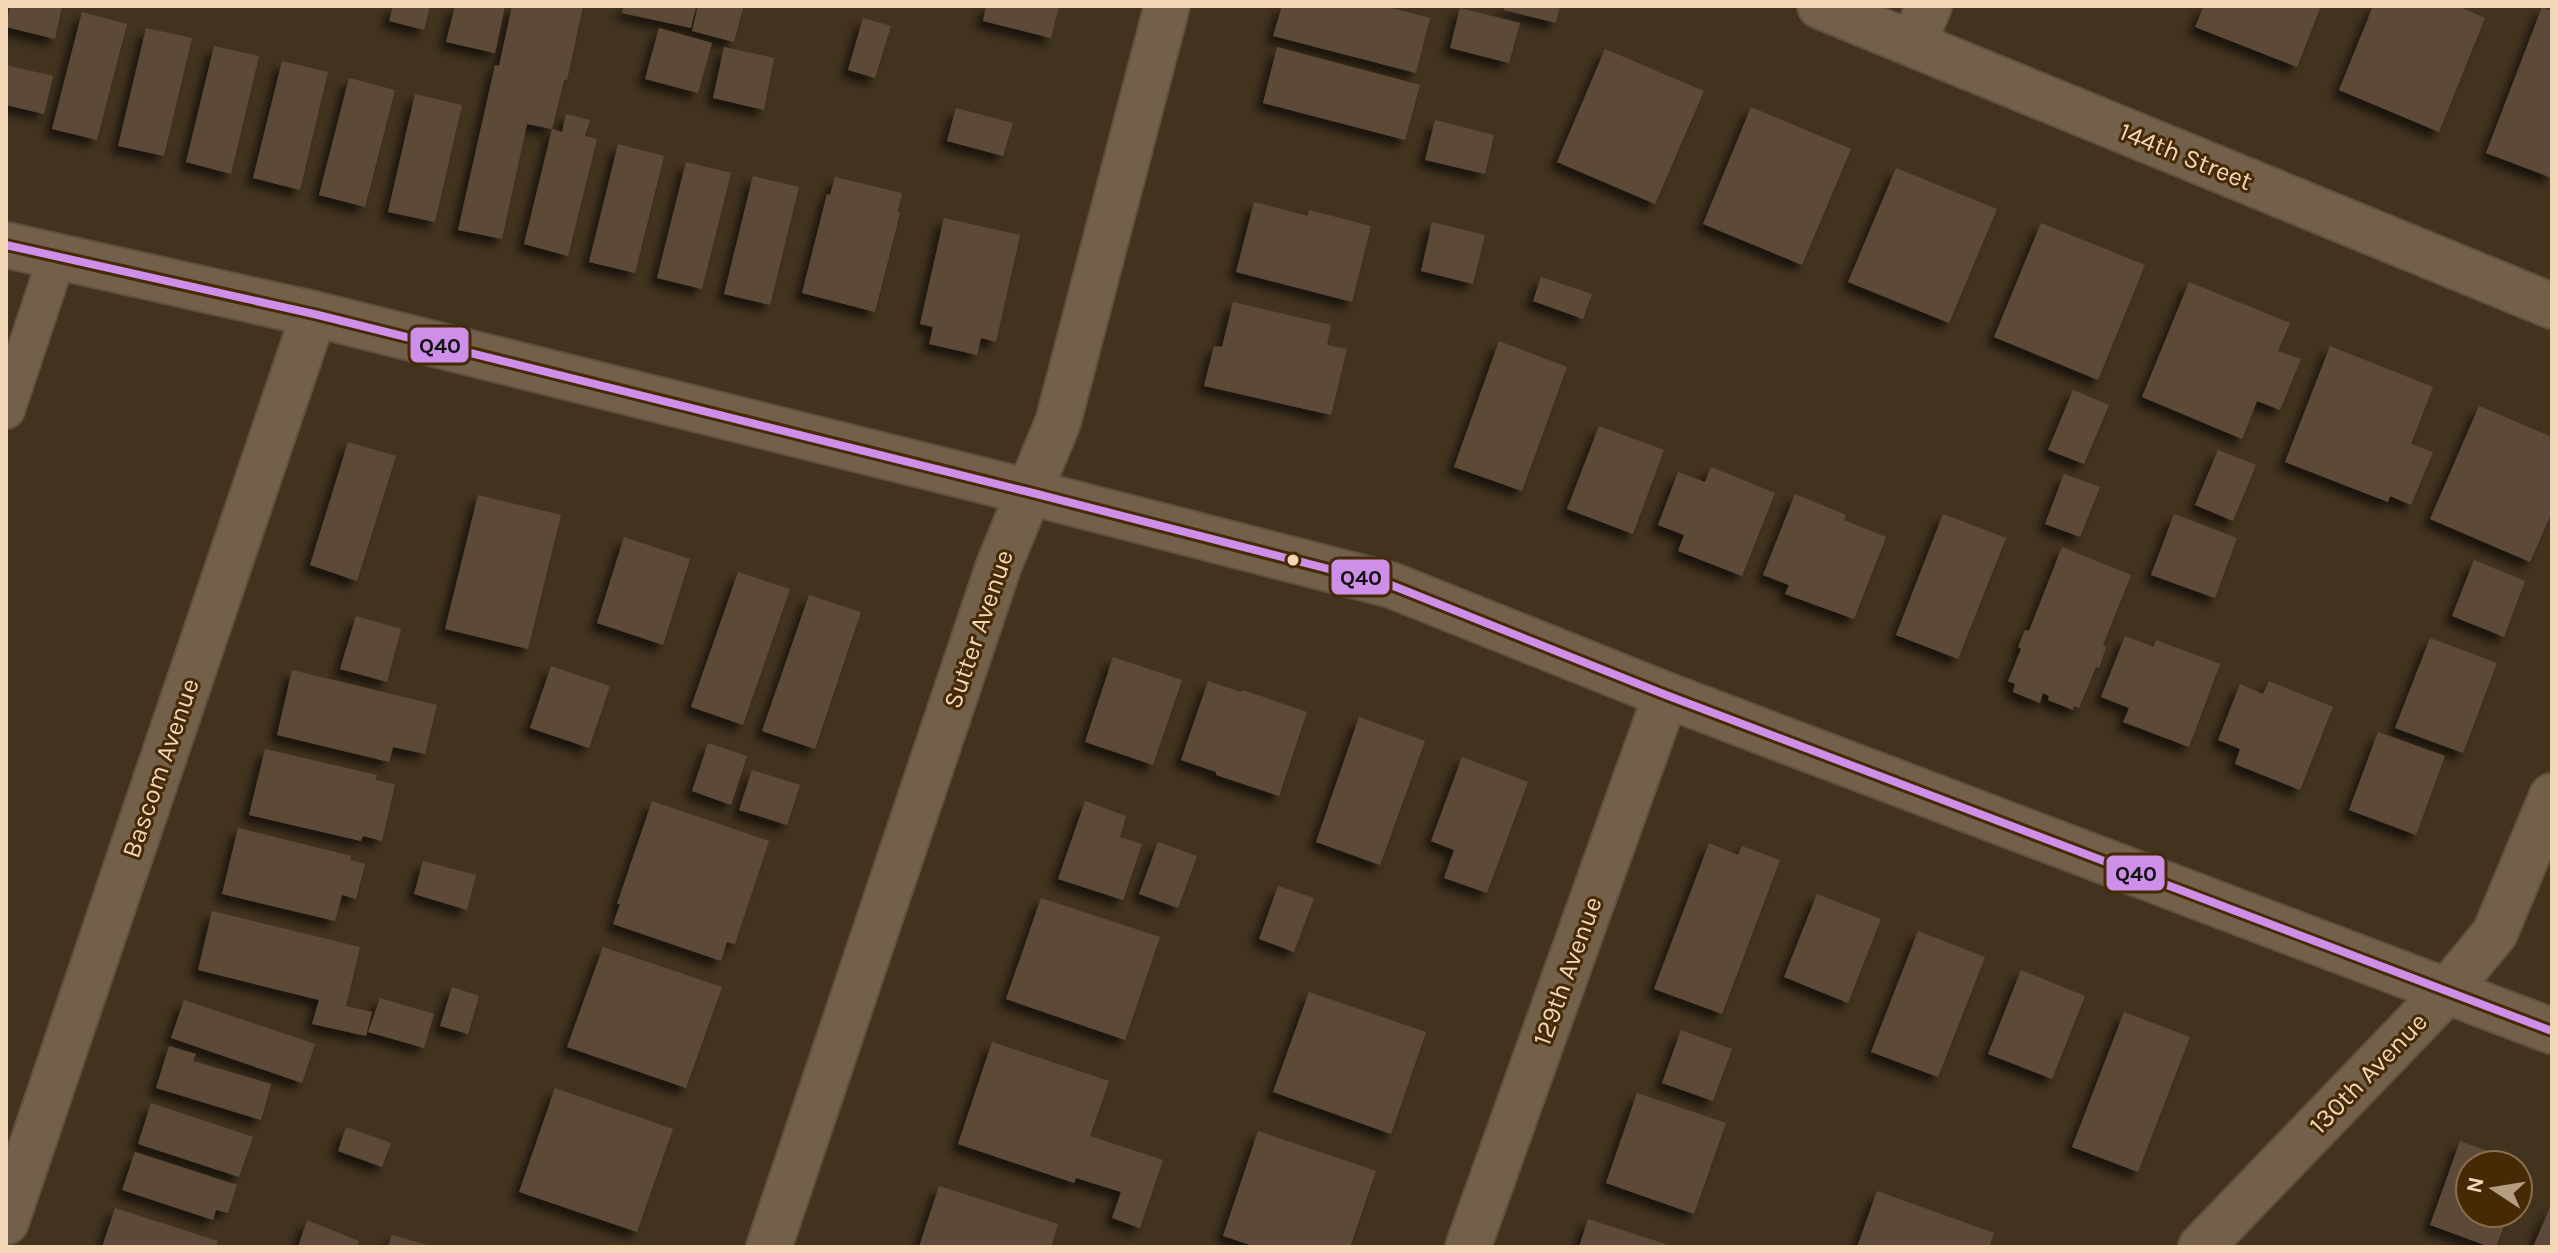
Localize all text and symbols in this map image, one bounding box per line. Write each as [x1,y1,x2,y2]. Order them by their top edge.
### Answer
street label: 144th Street [2115,116,2257,197]
line badge: Q40 [409,326,470,364]
text: Q40 [419,333,461,359]
street label: Sutter Avenue [937,546,1020,712]
unlabelled marker [1285,552,1301,568]
line badge: Q40 [1330,558,1391,596]
text: Q40 [1340,565,1382,591]
street label: Bascom Avenue [115,674,206,862]
line badge: Q40 [2105,854,2166,892]
text: Q40 [2115,861,2157,887]
street label: 129th Avenue [1526,893,1609,1050]
street label: 130th Avenue [2303,1006,2434,1140]
north arrow [2454,1149,2534,1229]
text: N [2461,1175,2490,1195]

